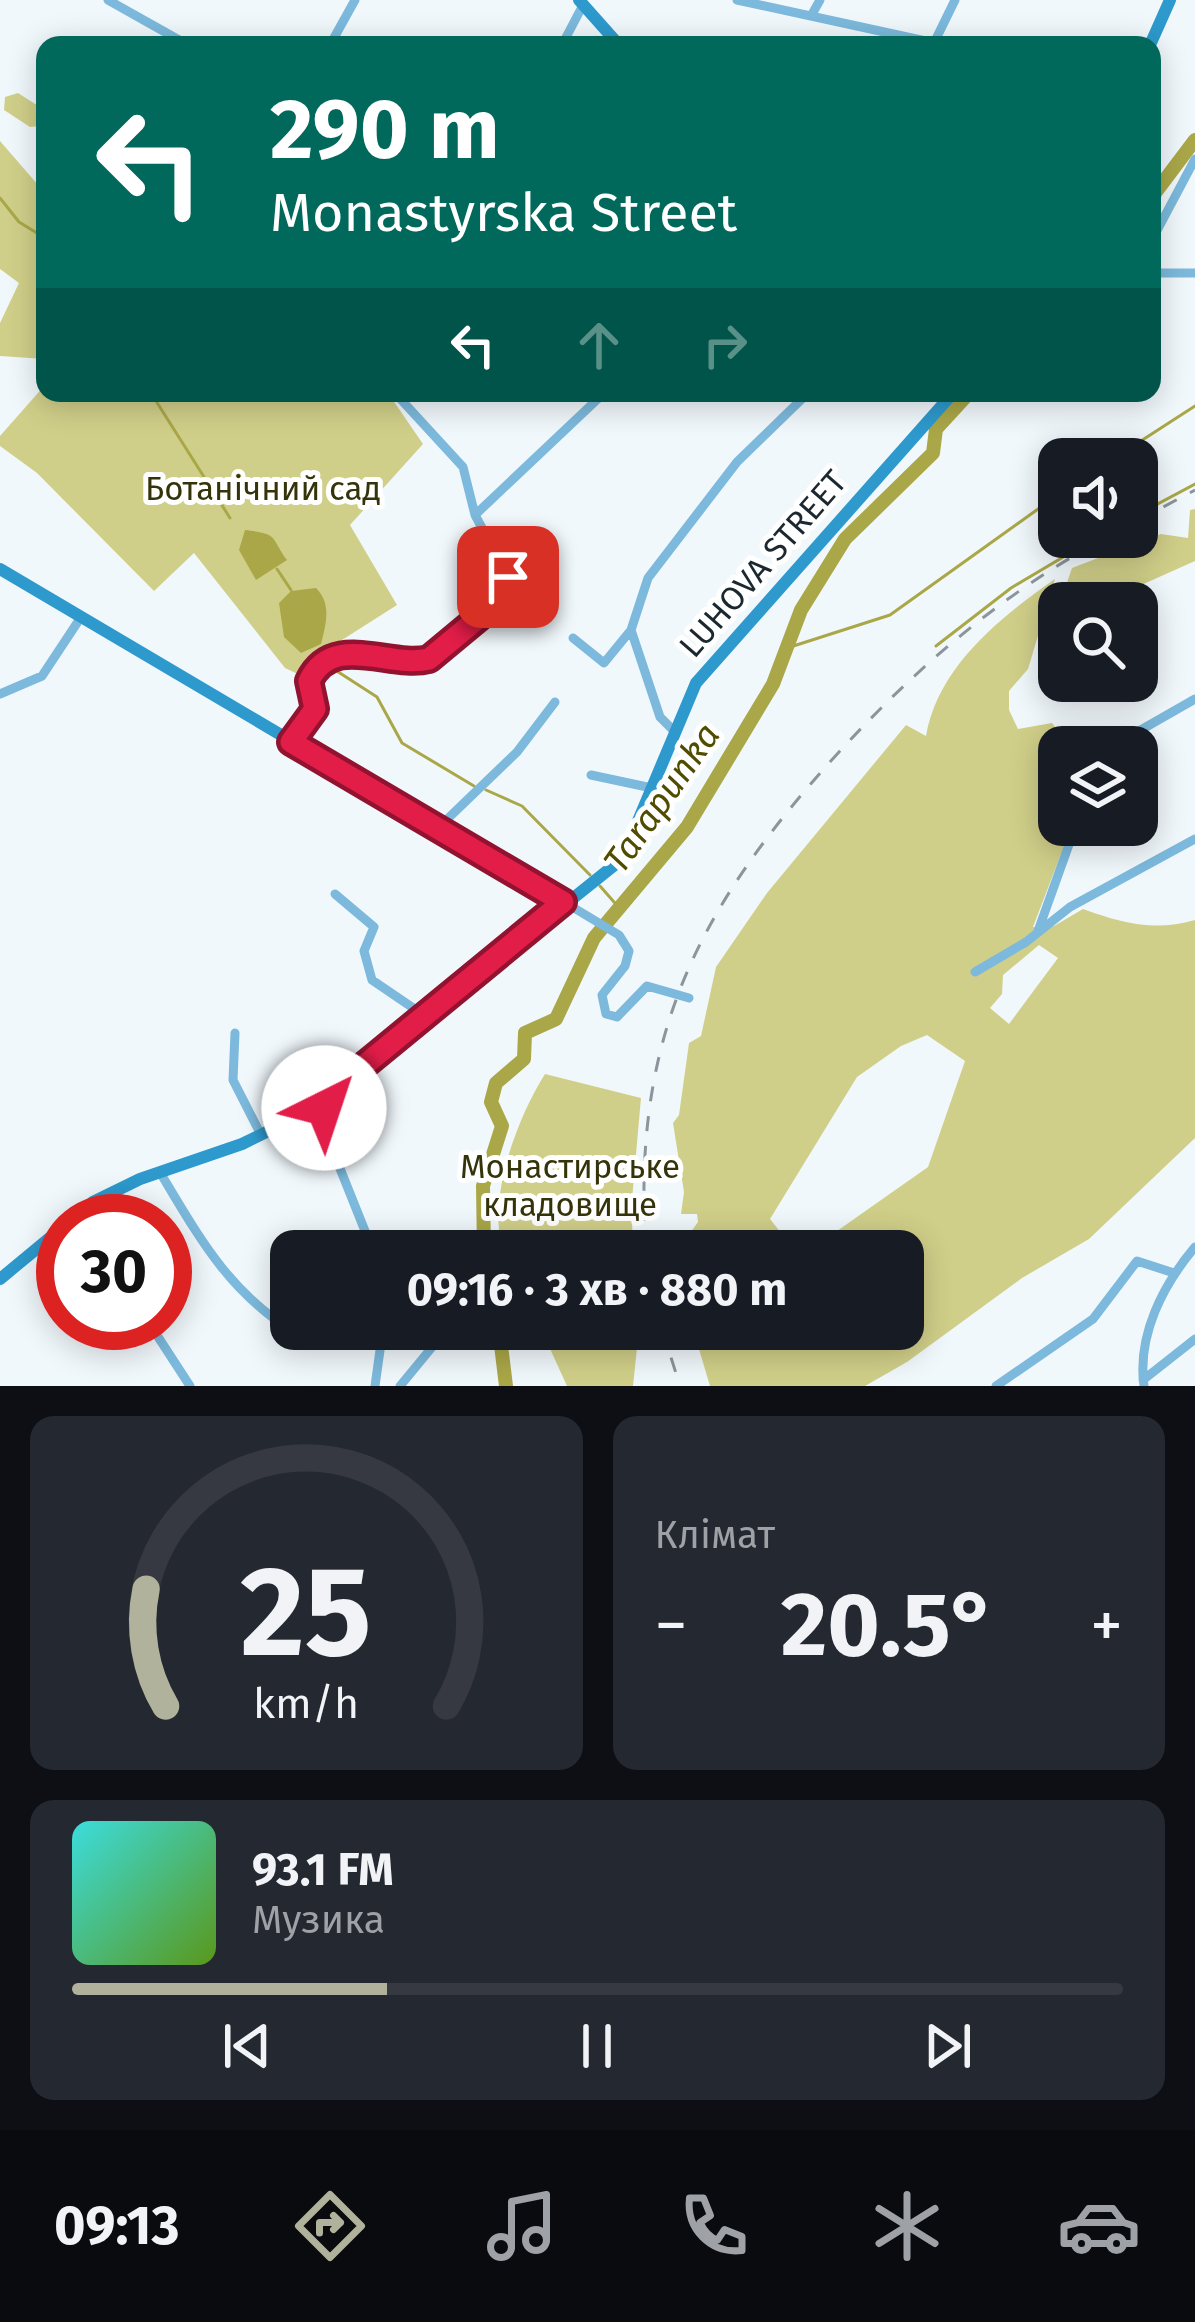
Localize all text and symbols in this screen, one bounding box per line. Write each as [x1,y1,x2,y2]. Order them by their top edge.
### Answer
text: 290 m [270,79,500,180]
icon: left [72,84,228,240]
text: Monastyrska Street [270,181,737,245]
icon: left [440,312,506,378]
icon: ahead [566,312,632,378]
icon: right [692,312,758,378]
map controls [1038,438,1158,846]
button: sound [1038,438,1158,558]
street label: LUHOVA STREET [671,462,855,666]
park label: Ботанічний сад [145,469,381,509]
pin [457,526,559,628]
icon: arrive [475,544,541,610]
button: search [1038,582,1158,702]
water label: Tarapunka [594,715,730,881]
button: layers [1038,726,1158,846]
position arrow [261,1045,387,1171]
park label: Монастирське кладовище [460,1147,680,1225]
speed limit sign: 30 [36,1194,192,1350]
text: 09:16 · 3 хв · 880 m [407,1263,787,1317]
text: Клімат [655,1512,775,1558]
text: 25 [241,1538,372,1688]
text: 20.5° [781,1571,997,1679]
text: − [655,1586,688,1665]
text: + [1090,1586,1123,1665]
text: km/h [253,1678,359,1729]
text: 93.1 FM [252,1843,394,1897]
text: Музика [252,1897,385,1943]
icon: previous [214,2013,280,2079]
icon: pause [564,2013,630,2079]
icon: next [915,2013,981,2079]
icon: directions [288,2184,372,2268]
icon: music [480,2184,564,2268]
icon: phone [672,2184,756,2268]
icon: climate [865,2184,949,2268]
icon: car [1057,2184,1141,2268]
text: 09:13 [54,2194,180,2258]

